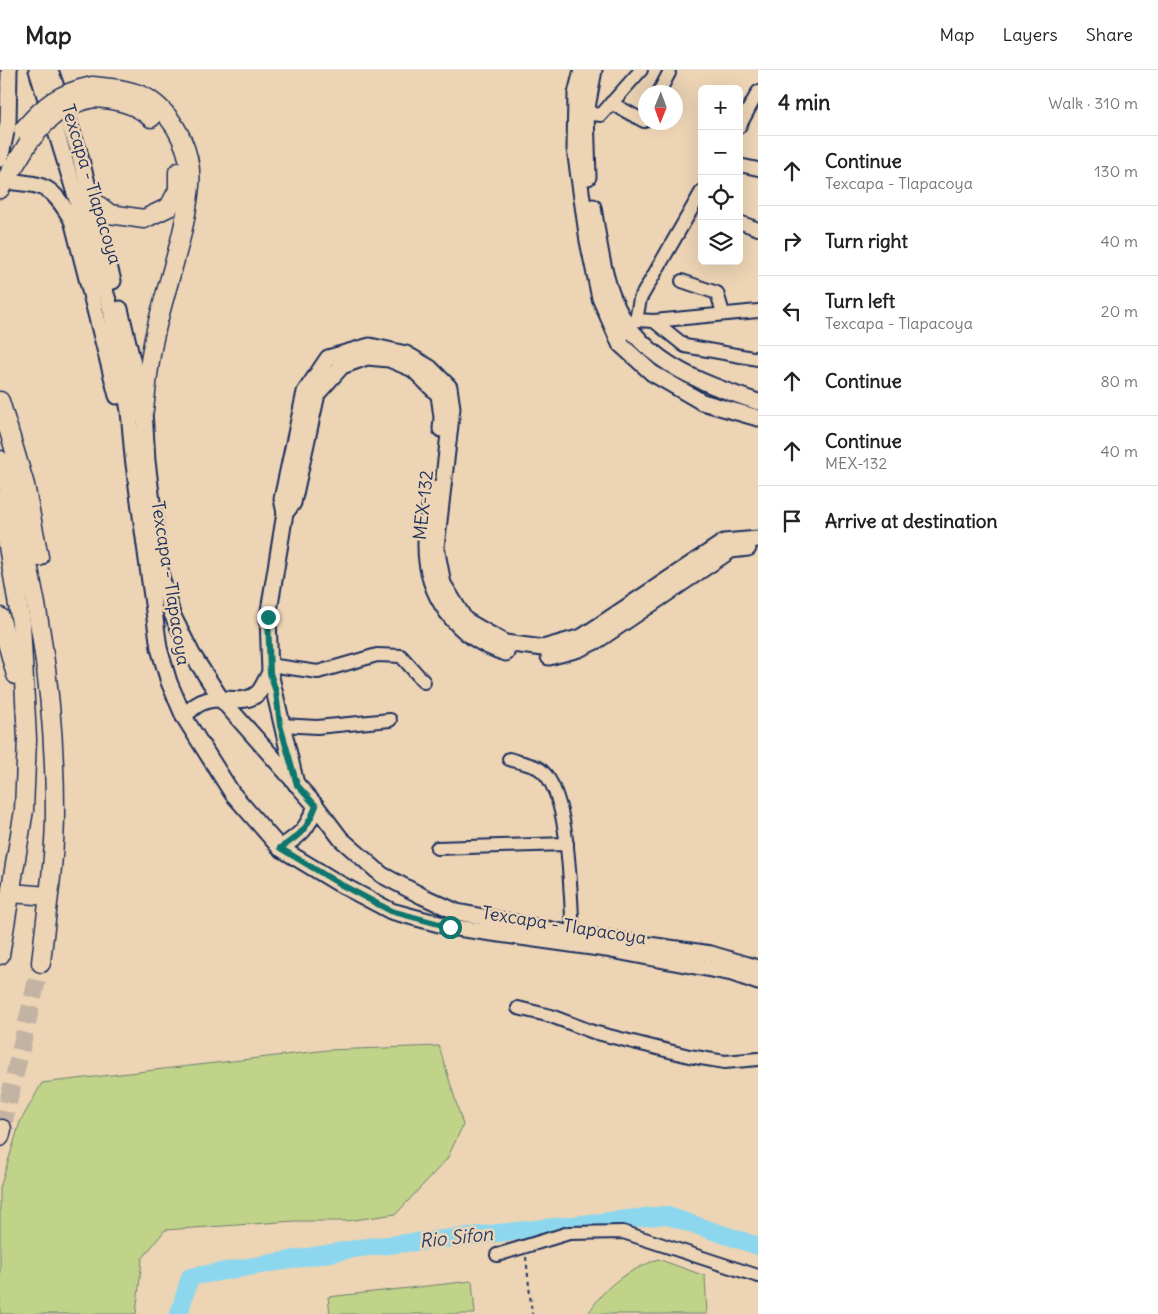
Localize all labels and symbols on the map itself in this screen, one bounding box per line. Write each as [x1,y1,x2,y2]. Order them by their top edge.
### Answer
north arrow [638,85,683,130]
street label: Texcapa - Tlapacoya [57,101,127,267]
street label: MEX-132 [408,469,438,541]
street label: Texcapa - Tlapacoya [147,499,195,667]
route end [257,606,280,629]
street label: Texcapa - Tlapacoya [480,901,648,949]
route start [439,916,462,939]
water label: Rio Sifon [418,1221,495,1253]

